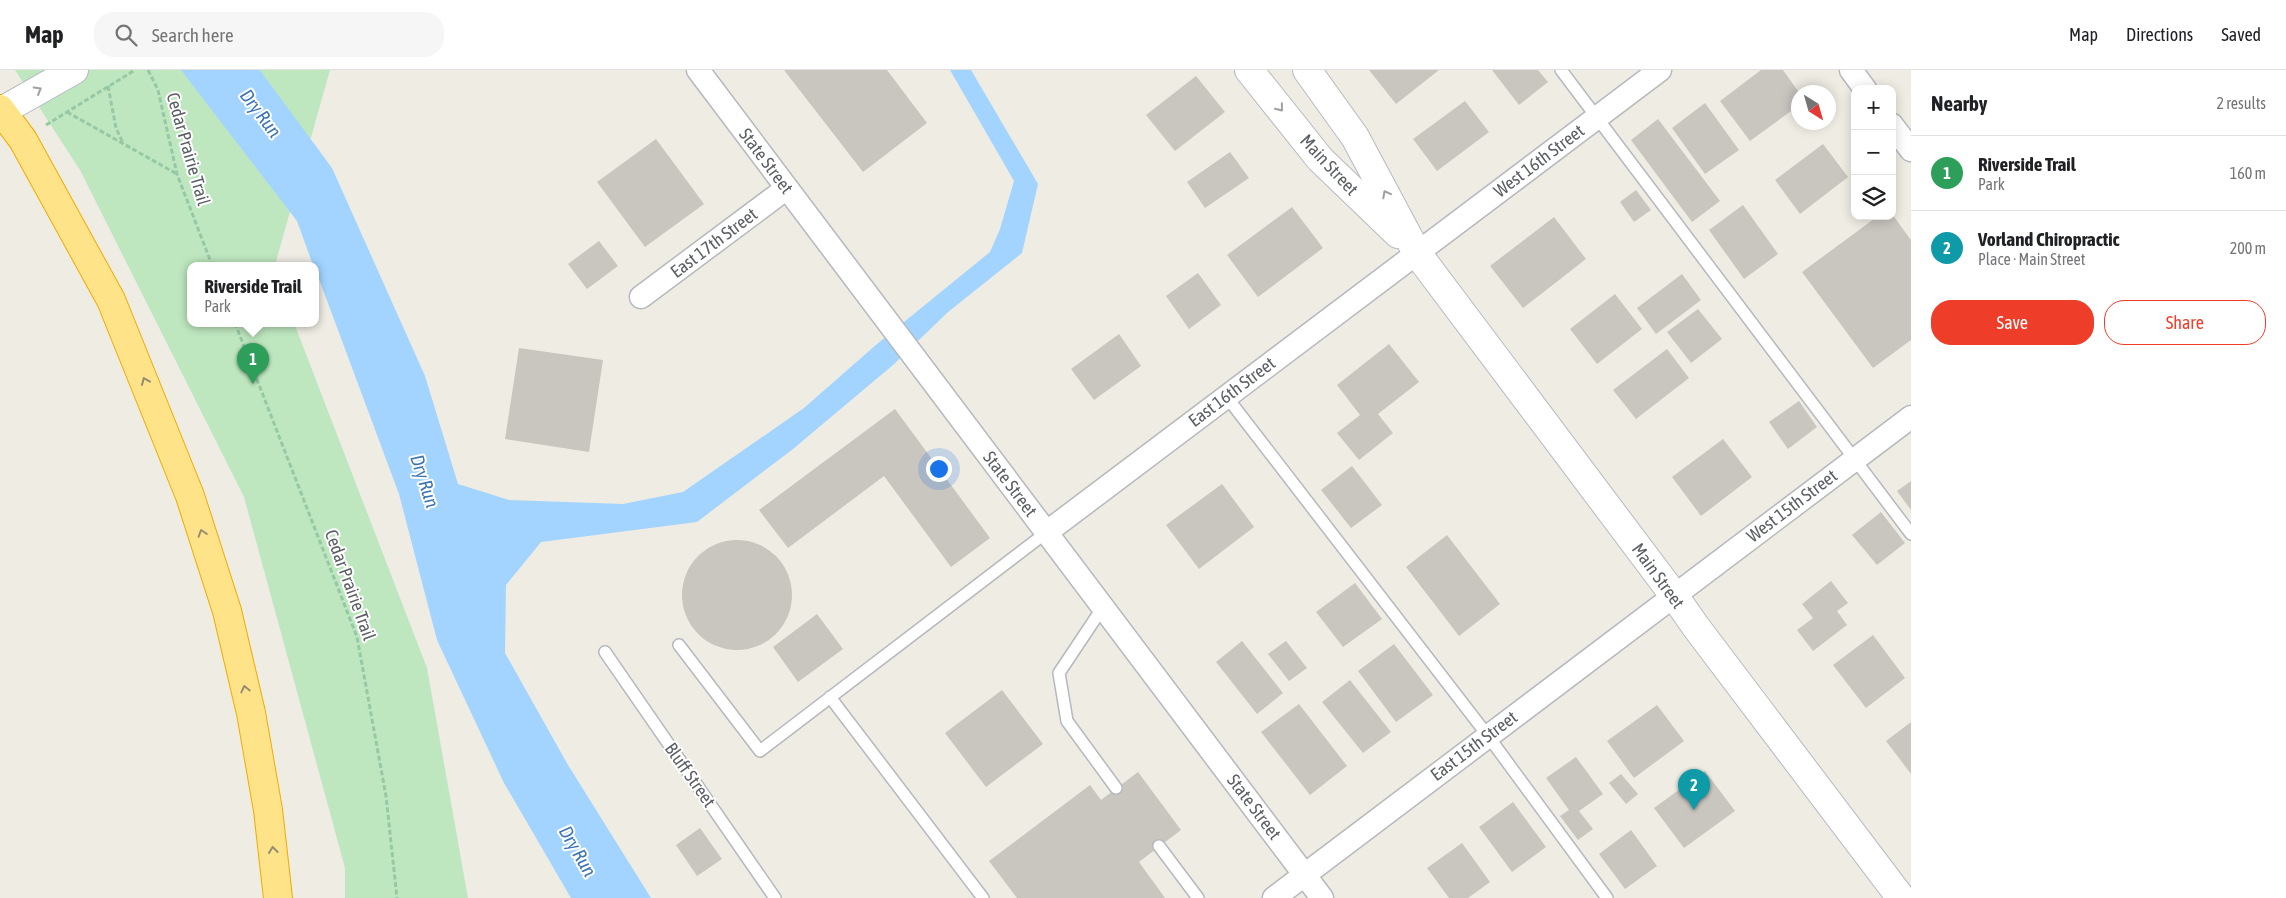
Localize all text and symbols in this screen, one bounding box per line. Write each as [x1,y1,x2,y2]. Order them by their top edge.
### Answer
search box [94,12,444,57]
text: Map [25,21,64,48]
icon: search [112,21,140,49]
text: Search here [152,24,234,46]
text: Map [2069,24,2098,45]
text: Directions [2126,24,2193,45]
text: Saved [2221,24,2261,45]
water label: Dry Run [236,85,286,141]
north arrow [1791,85,1836,130]
map controls [1851,85,1896,220]
button: + [1851,85,1896,130]
one-way arrow [32,87,41,97]
street label: Cedar Prairie Trail [162,90,215,208]
text: Nearby [1931,91,1987,115]
text: 2 results [2216,94,2266,112]
one-way arrow [1274,102,1282,111]
street label: West 16th Street [1489,120,1588,201]
street label: State Street [735,124,798,197]
street label: Main Street [1296,130,1363,199]
button: − [1851,130,1896,175]
text: Riverside Trail [1978,153,2076,175]
text: 1 [1943,164,1951,182]
text: 160 m [2230,164,2266,182]
button: layers [1851,175,1896,220]
text: Park [1978,175,2005,193]
one-way arrow [1382,190,1392,199]
street label: East 17th Street [666,203,761,282]
text: Vorland Chiropractic [1978,228,2120,250]
text: 2 [1943,239,1951,257]
text: 200 m [2230,239,2266,257]
text: Place · Main Street [1978,250,2085,268]
popup [187,262,319,327]
text: Riverside Trail [204,275,302,297]
text: Park [204,297,231,315]
button: Save [1931,300,2094,345]
button: Share [2104,300,2266,345]
pin: 1 [237,343,269,384]
street label: East 16th Street [1184,352,1279,431]
one-way arrow [140,377,151,386]
street label: State Street [979,447,1042,520]
water label: Dry Run [406,452,444,510]
your location [926,456,952,482]
street label: West 15th Street [1742,465,1841,546]
street label: Cedar Prairie Trail [321,527,380,643]
one-way arrow [198,529,208,538]
street label: Main Street [1628,539,1689,612]
one-way arrow [240,685,251,694]
street label: East 15th Street [1426,706,1521,785]
street label: Bluff Street [661,738,720,811]
pin: 2 [1678,769,1710,810]
street label: State Street [1223,770,1286,843]
water label: Dry Run [555,822,601,880]
one-way arrow [268,845,279,853]

